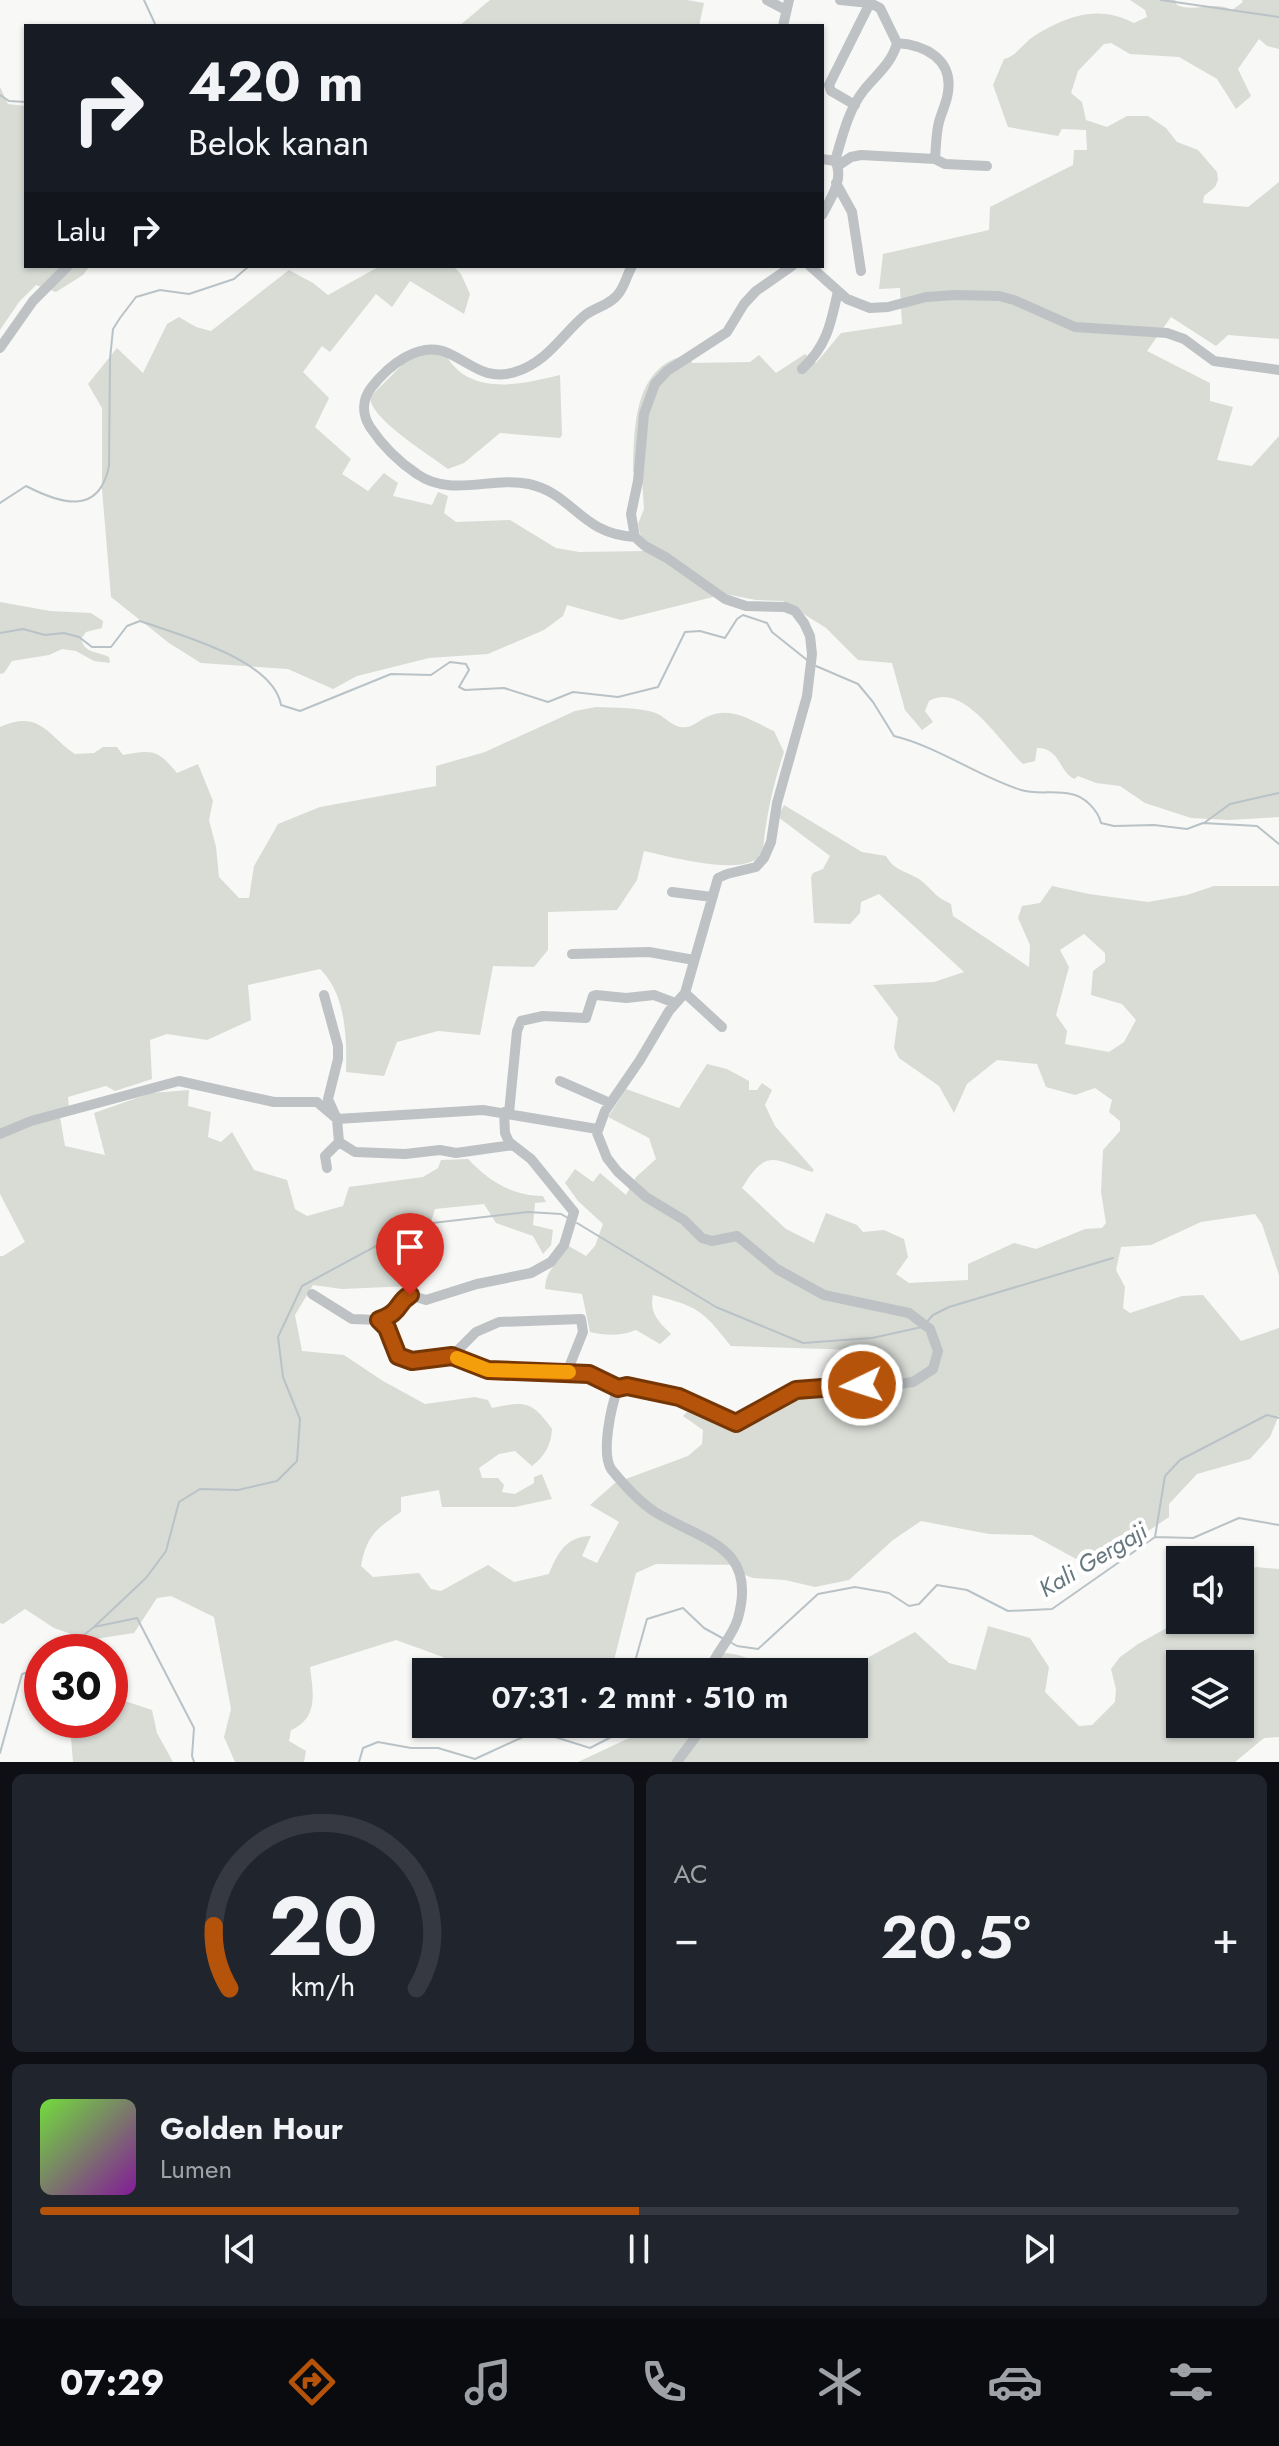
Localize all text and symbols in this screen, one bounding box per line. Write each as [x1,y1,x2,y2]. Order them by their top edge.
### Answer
text: 420 m [188,41,364,122]
icon: right [56,56,160,160]
text: Belok kanan [188,116,369,168]
icon: right [123,208,167,252]
text: Lalu [56,209,107,252]
pin [376,1213,444,1295]
icon: arrive [388,1225,432,1269]
position arrow [820,1343,904,1427]
water label: Kali Gergaji [1032,1513,1154,1606]
map controls [1166,1546,1254,1738]
button: sound [1166,1546,1254,1634]
speed limit sign: 30 [24,1634,128,1738]
button: layers [1166,1650,1254,1738]
text: 07:31 · 2 mnt · 510 m [491,1676,789,1719]
text: AC [674,1855,708,1893]
text: 20 [268,1866,378,1986]
text: 20.5° [881,1894,1031,1981]
text: − [674,1906,699,1970]
text: + [1212,1906,1239,1970]
text: km/h [290,1965,355,2007]
text: Golden Hour [160,2107,343,2150]
text: Lumen [160,2150,232,2188]
icon: previous [218,2227,262,2271]
icon: pause [617,2227,661,2271]
icon: next [1017,2227,1061,2271]
icon: directions [284,2354,340,2410]
icon: music [460,2354,516,2410]
icon: phone [636,2354,692,2410]
icon: climate [812,2354,868,2410]
icon: car [987,2354,1043,2410]
icon: filters [1163,2354,1219,2410]
text: 07:29 [60,2356,165,2408]

